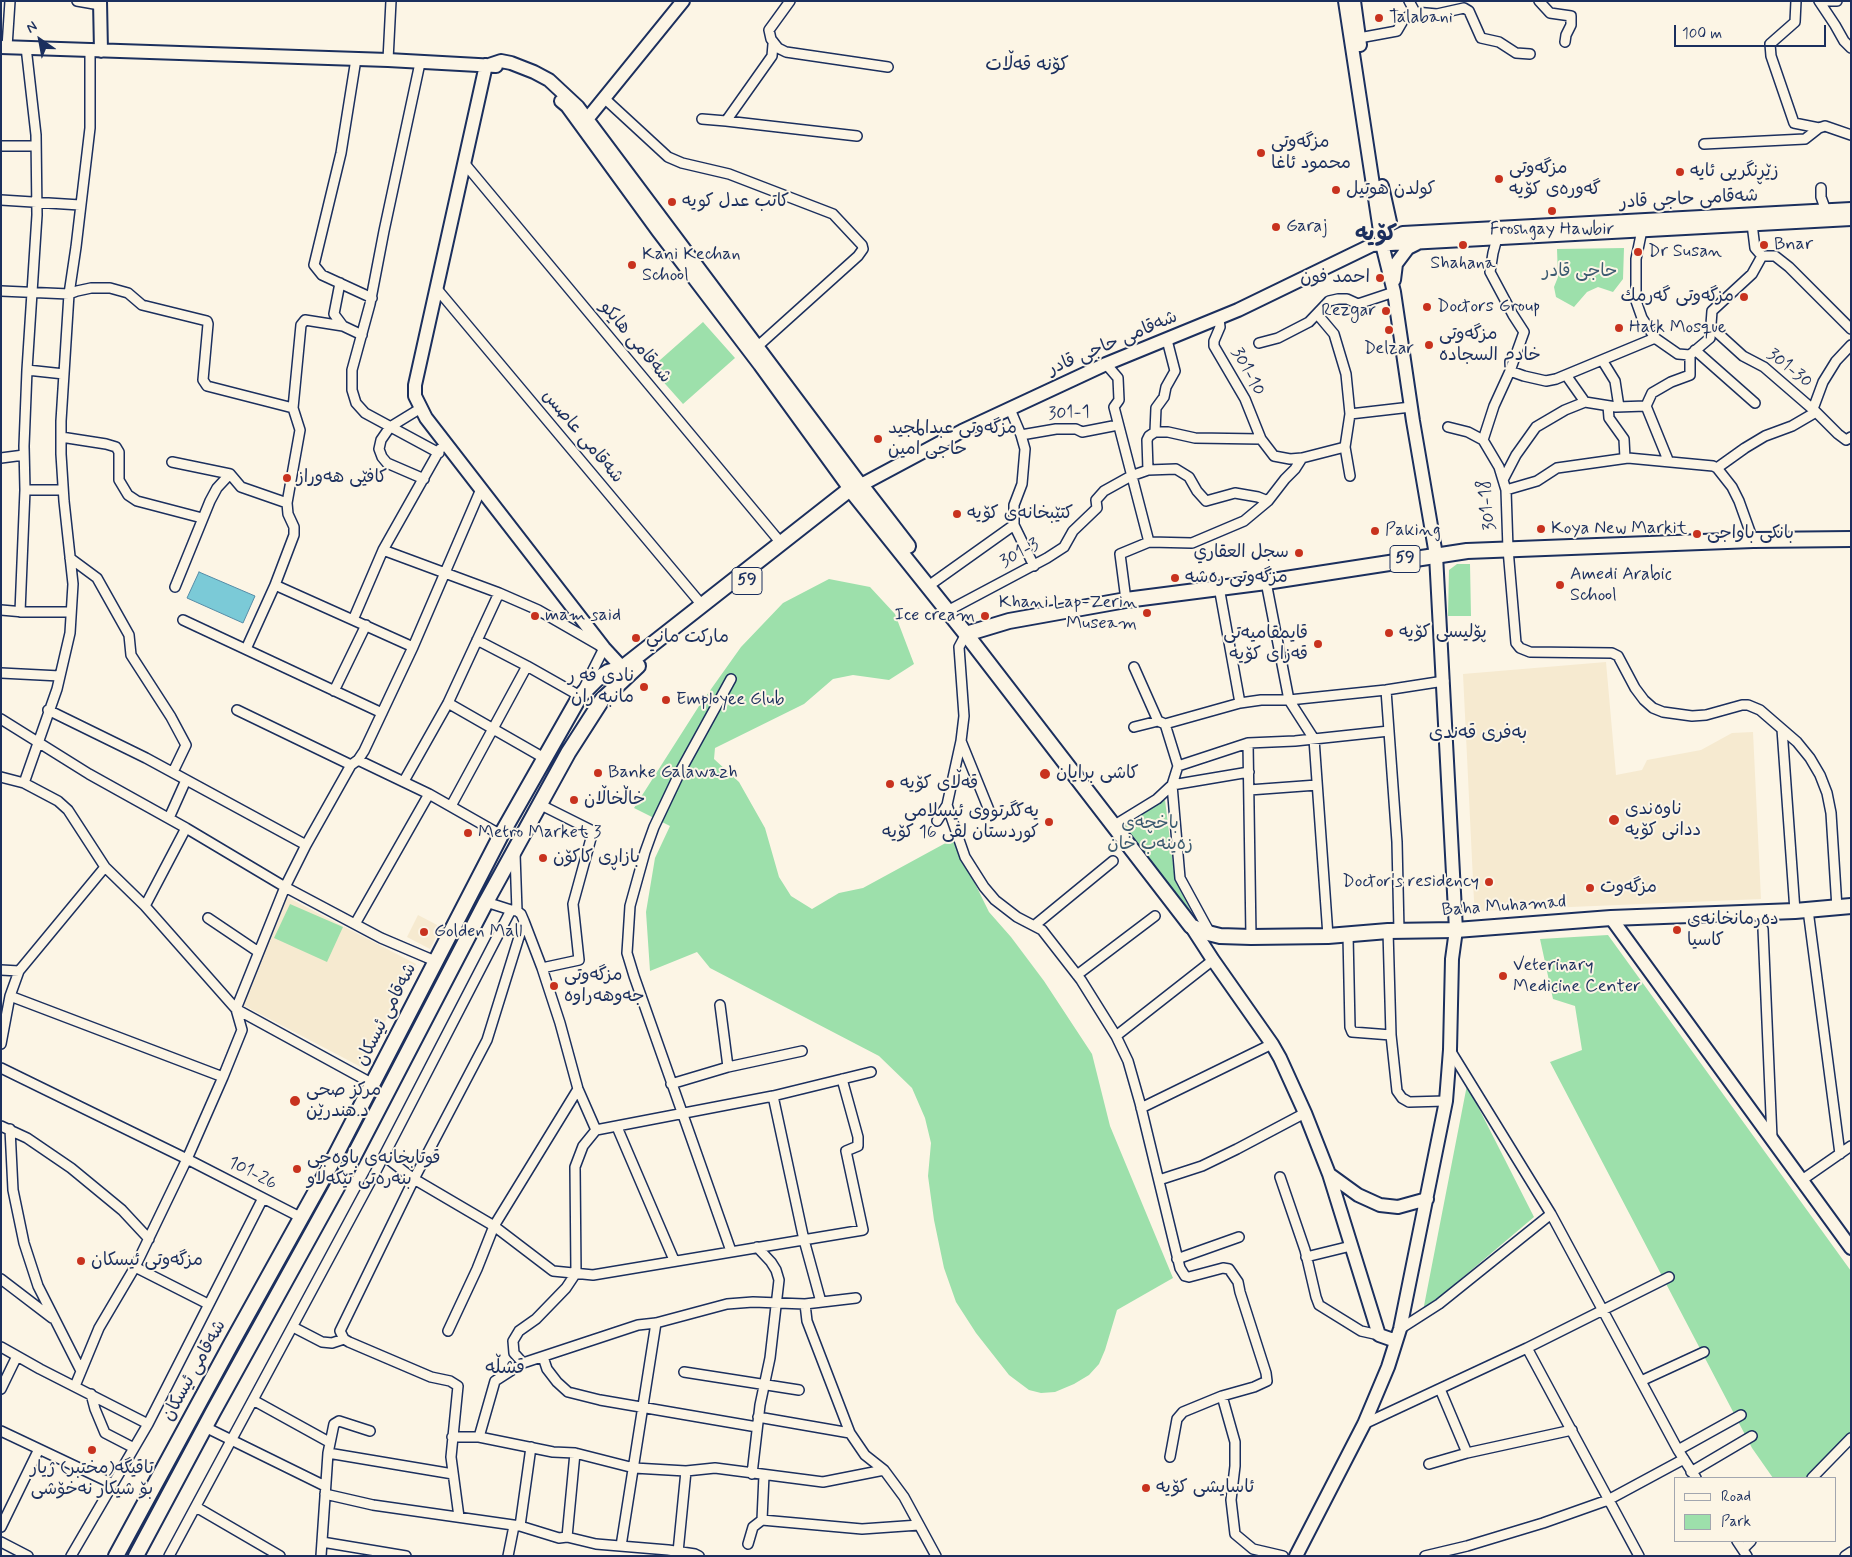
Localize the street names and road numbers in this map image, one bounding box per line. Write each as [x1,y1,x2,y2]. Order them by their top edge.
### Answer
street label: شەقامی حاجی قادر [1619,186,1759,214]
street label: شه‌قامی هایكو [595,298,675,388]
street label: شەقامی حاجی قادر [1045,307,1181,381]
street label: 301-10 [1225,344,1269,400]
street label: 301-30 [1762,345,1816,393]
street label: شه‌قامی عاصس [537,386,627,488]
street label: 301-1 [1048,402,1090,426]
street label: 301-18 [1474,478,1502,532]
street label: 301-3 [997,534,1043,574]
road number: 59 [1390,546,1420,572]
road number: 59 [732,568,762,594]
street label: Baha Muhamad [1441,892,1567,922]
street label: شەقامی ئیسکان [352,960,422,1070]
street label: 101-26 [224,1153,280,1195]
street label: شەقامی ئیسکان [158,1317,232,1425]

